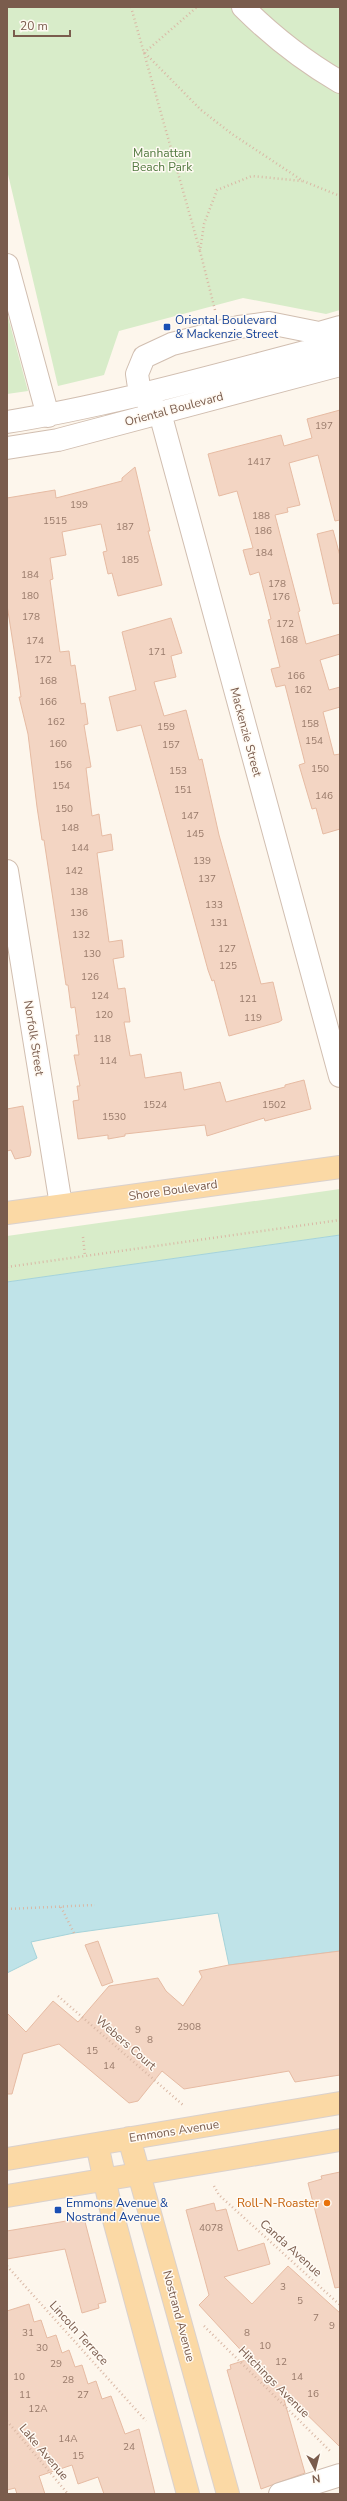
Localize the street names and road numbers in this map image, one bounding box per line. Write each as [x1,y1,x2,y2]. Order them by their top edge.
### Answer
street label: Oriental Boulevard [123,388,225,430]
street label: Mackenzie Street [226,686,266,779]
street label: Norfolk Street [20,999,48,1078]
street label: Shore Boulevard [128,1176,218,1204]
street label: Webers Court [92,2012,160,2074]
street label: Emmons Avenue [128,2116,220,2146]
street label: Canda Avenue [257,2216,325,2280]
street label: Nostrand Avenue [159,2269,199,2363]
street label: Lincoln Terrace [46,2298,112,2368]
street label: Hitchings Avenue [235,2343,313,2421]
street label: Lake Avenue [16,2420,72,2484]

